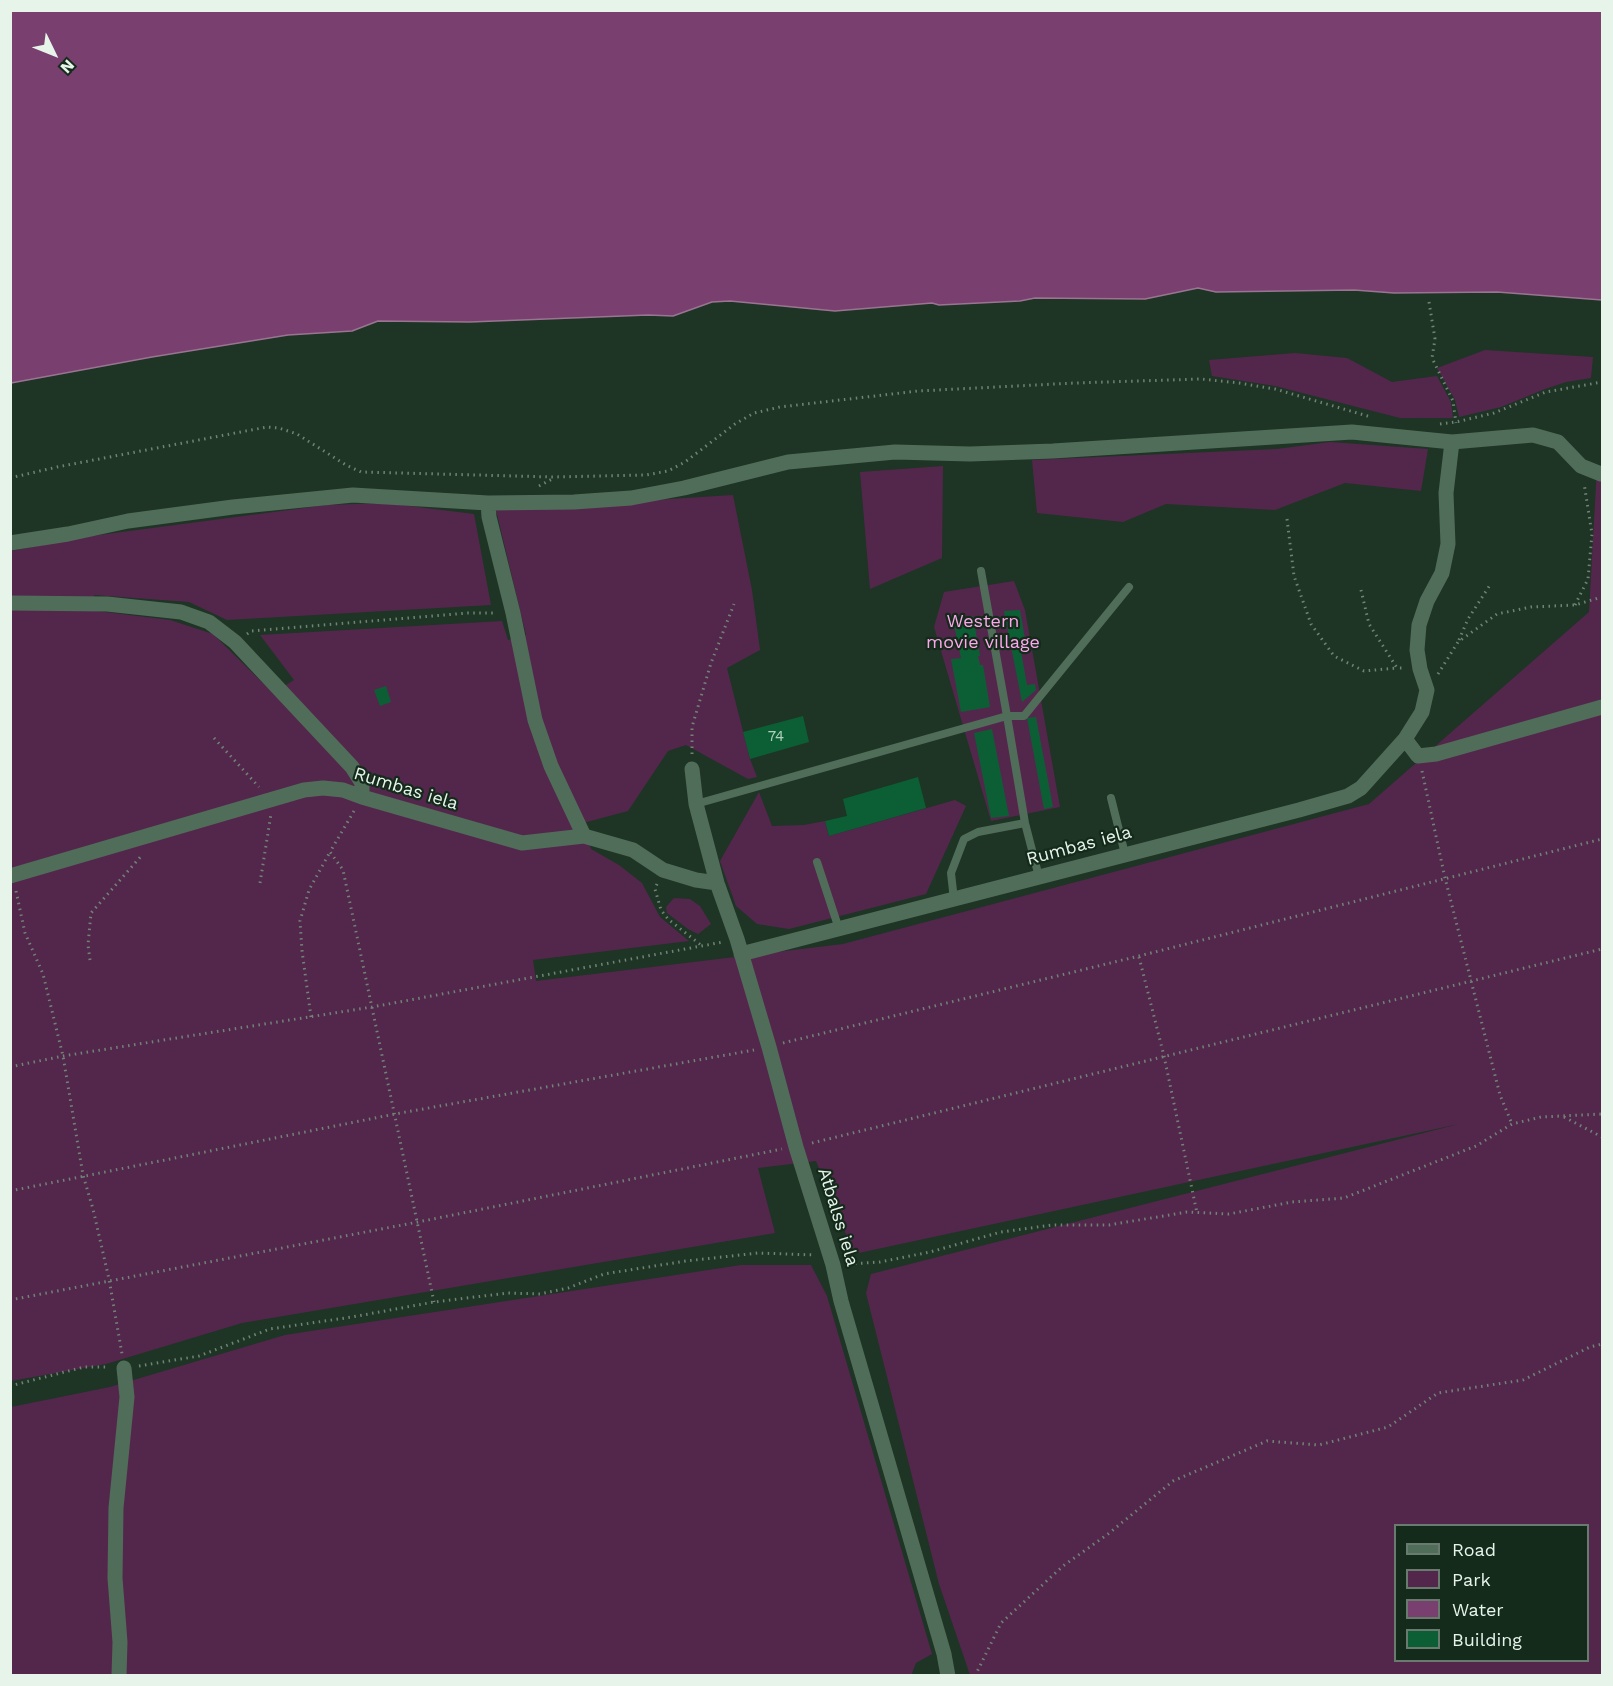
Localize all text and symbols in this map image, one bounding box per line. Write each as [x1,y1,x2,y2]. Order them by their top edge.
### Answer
north arrow [24,24,84,84]
text: N [57,56,79,77]
park label: Western movie village [926,611,1040,654]
house number: 74 [768,728,784,746]
street label: Rumbas iela [351,763,461,815]
street label: Rumbas iela [1024,822,1134,870]
street label: Atbalss iela [813,1165,863,1269]
legend [1394,1524,1589,1662]
text: Road [1452,1539,1496,1560]
text: Park [1452,1569,1491,1590]
text: Water [1452,1599,1504,1620]
text: Building [1452,1629,1522,1650]

